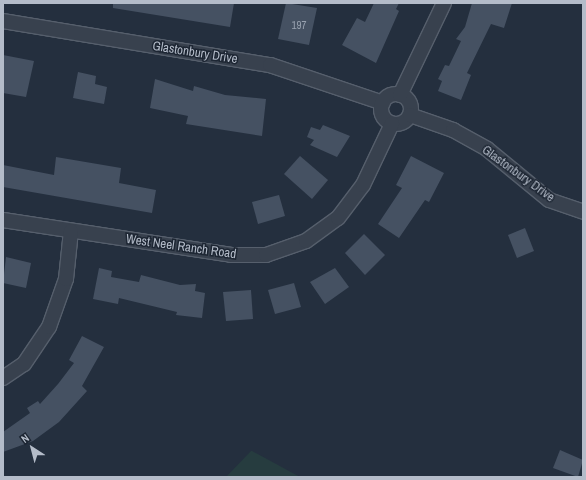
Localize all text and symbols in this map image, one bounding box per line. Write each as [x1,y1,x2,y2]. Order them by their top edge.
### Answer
house number: 197 [291,18,307,32]
street label: Glastonbury Drive [151,39,239,67]
street label: Glastonbury Drive [479,142,557,206]
street label: West Neel Ranch Road [125,232,237,262]
north arrow [12,428,52,468]
text: N [18,431,32,446]

